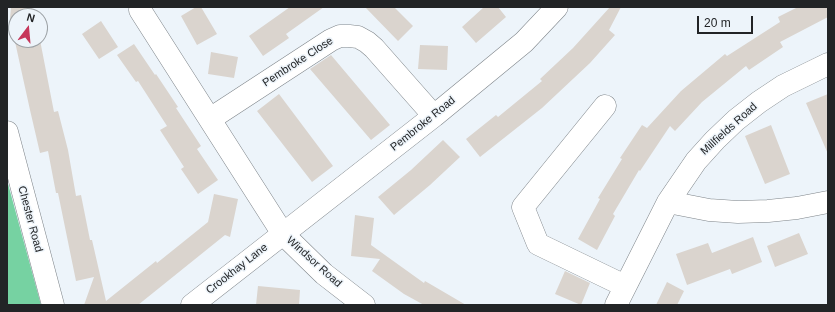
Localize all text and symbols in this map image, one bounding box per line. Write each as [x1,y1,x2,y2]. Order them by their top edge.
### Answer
north arrow [8,8,48,48]
scale bar [699,8,755,34]
text: N [26,11,37,24]
text: 20 m [704,16,731,30]
street label: Pembroke Close [260,34,336,90]
street label: Pembroke Road [388,94,458,154]
street label: Millfields Road [698,100,760,158]
street label: Chester Road [15,185,45,253]
street label: Windsor Road [284,234,344,290]
street label: Crookhay Lane [204,241,270,297]

